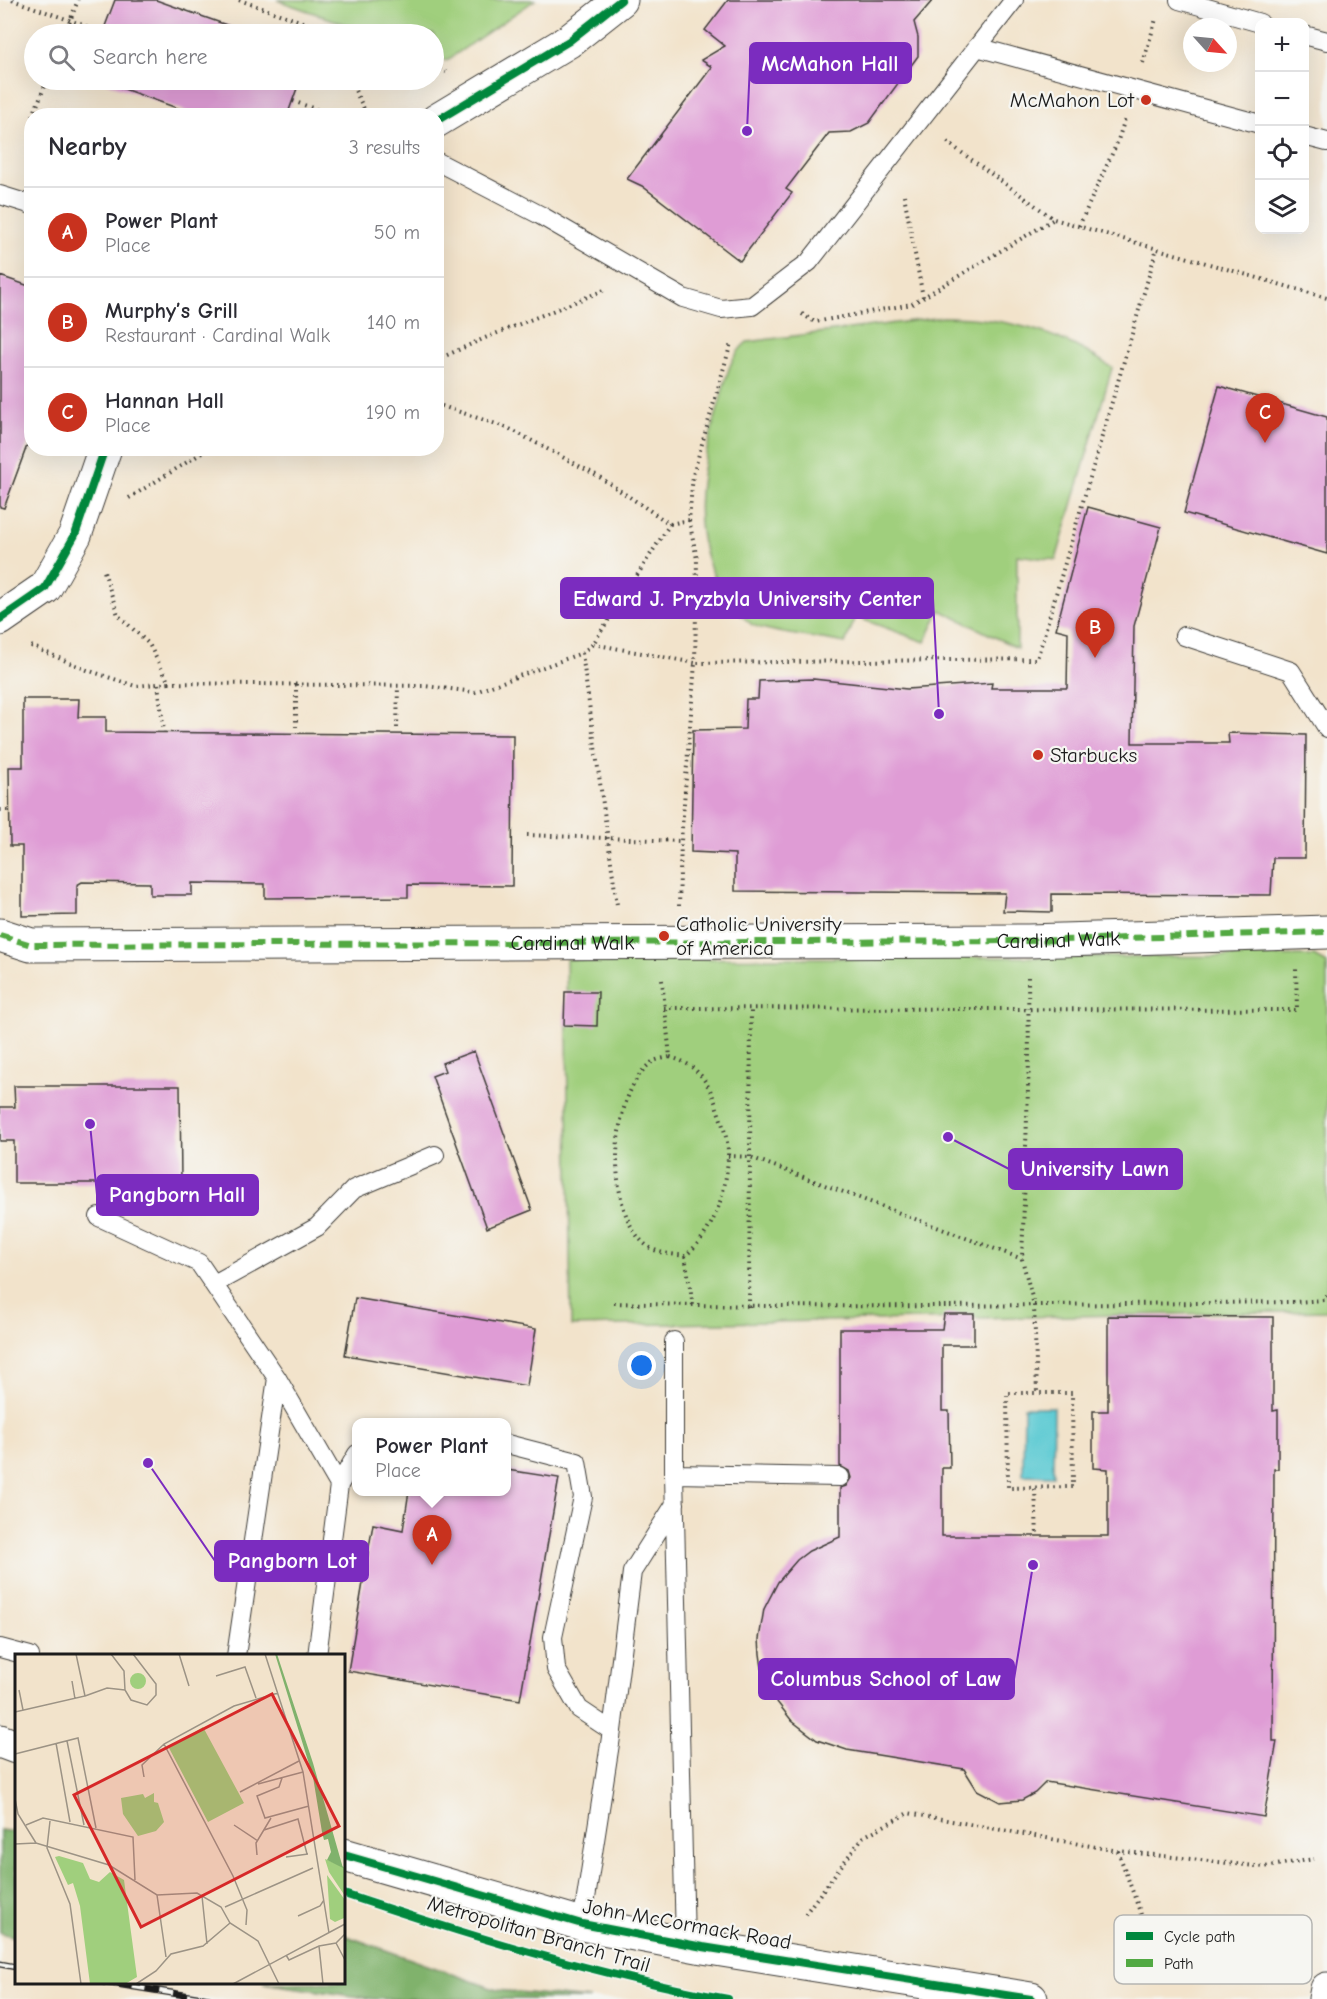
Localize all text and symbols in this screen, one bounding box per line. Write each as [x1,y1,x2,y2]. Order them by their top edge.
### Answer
north arrow [1183,18,1237,72]
map controls [1255,18,1309,234]
button: + [1255,18,1309,72]
search box [24,24,444,90]
icon: search [45,41,78,74]
callout: McMahon Hall [750,43,911,83]
text: Search here [93,44,208,70]
text: McMahon Hall [761,51,899,77]
button: − [1255,72,1309,126]
place label: McMahon Lot [1010,88,1135,112]
marker: McMahon Lot [1139,93,1153,107]
button: locate [1255,126,1309,180]
text: Nearby [48,132,127,162]
text: 3 results [349,136,420,159]
button: layers [1255,180,1309,234]
text: Power Plant [105,208,217,234]
text: A [62,221,73,244]
text: 50 m [374,221,420,244]
text: Place [105,234,151,257]
text: Murphy’s Grill [105,298,238,324]
text: B [61,311,74,334]
text: 140 m [367,311,420,334]
text: Restaurant · Cardinal Walk [105,324,330,347]
text: Hannan Hall [105,388,224,414]
pin: C [1246,394,1284,443]
text: C [61,401,74,424]
text: 190 m [366,401,420,424]
text: Place [105,414,151,437]
callout: Edward J. Pryzbyla University Center [561,578,933,618]
text: Edward J. Pryzbyla University Center [573,586,921,612]
pin: B [1076,608,1114,658]
place label: Starbucks [1050,743,1137,767]
marker: Starbucks [1031,748,1045,762]
place label: Catholic University of America [676,912,842,960]
street label: Cardinal Walk [996,926,1121,953]
marker: Catholic University of America [657,929,671,943]
street label: Cardinal Walk [510,931,634,955]
callout: University Lawn [1009,1149,1182,1189]
text: University Lawn [1021,1156,1169,1182]
callout: Pangborn Hall [97,1175,258,1215]
text: Pangborn Hall [109,1182,245,1208]
your location [627,1351,656,1380]
popup [352,1418,511,1496]
text: Power Plant [375,1433,488,1459]
text: Place [375,1459,421,1482]
pin: A [412,1516,452,1565]
callout: Pangborn Lot [215,1541,368,1581]
text: Pangborn Lot [228,1548,357,1574]
inset map [15,1654,345,1984]
callout: Columbus School of Law [759,1659,1014,1699]
text: Columbus School of Law [771,1666,1001,1692]
street label: Metropolitan Branch Trail [425,1891,653,1977]
street label: John McCormack Road [581,1894,793,1954]
legend [1114,1915,1312,1984]
text: Cycle path [1164,1928,1235,1946]
text: Path [1164,1955,1194,1973]

